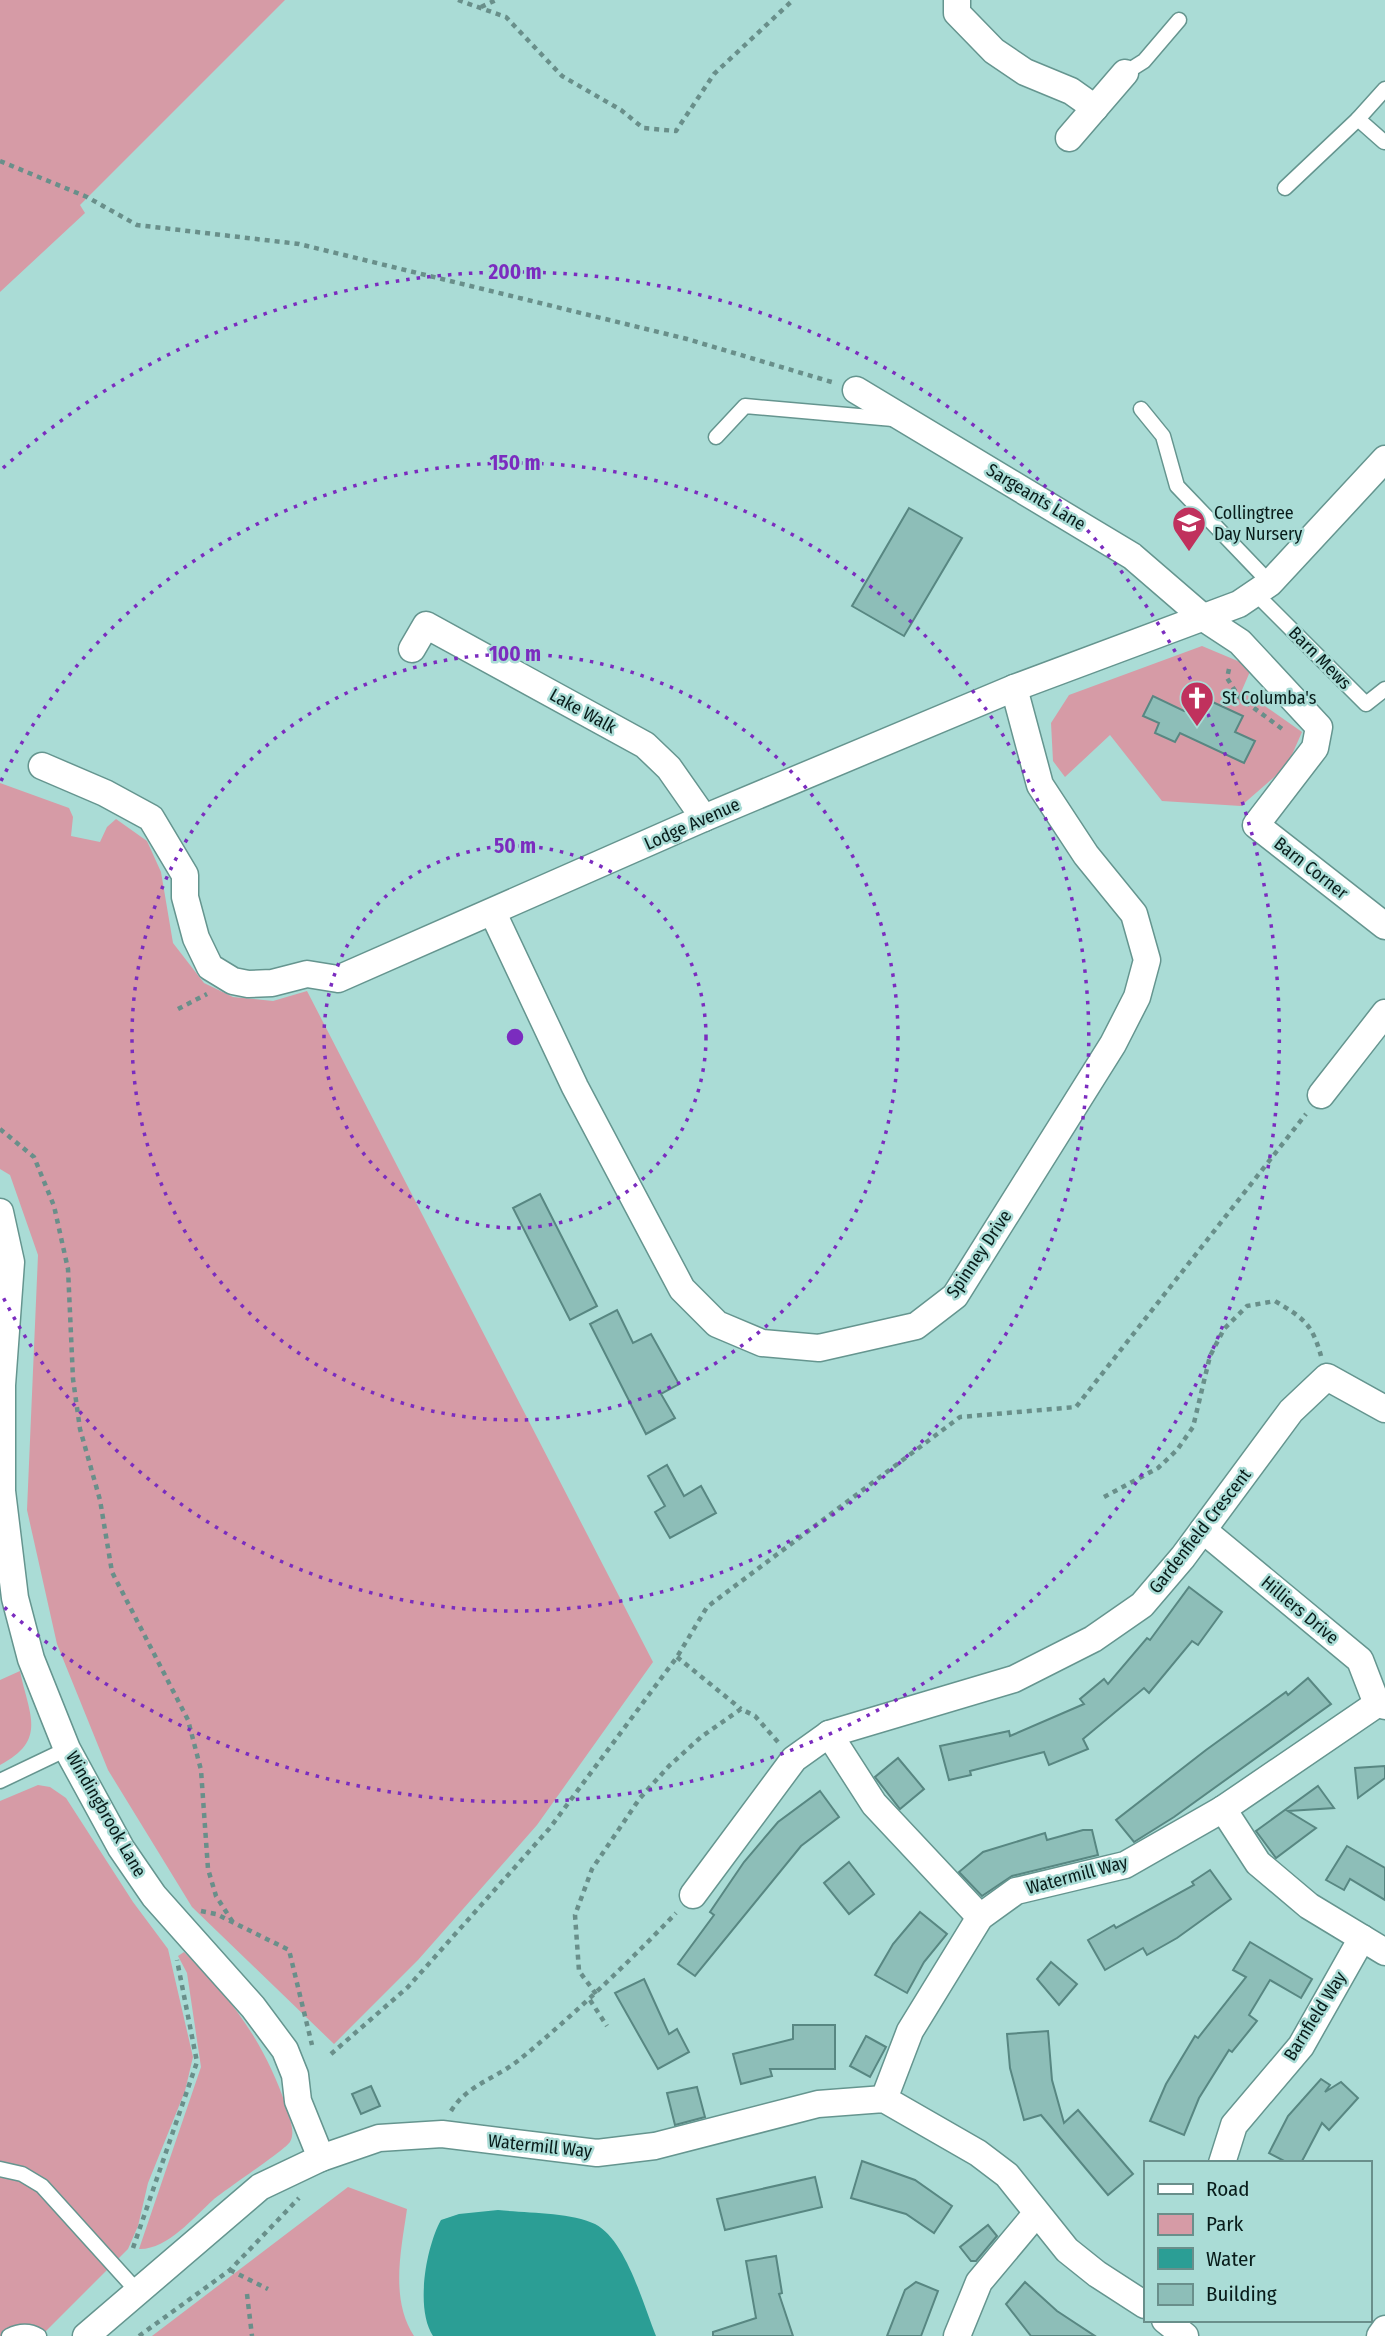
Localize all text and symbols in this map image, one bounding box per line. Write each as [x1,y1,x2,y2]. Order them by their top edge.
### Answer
text: 200 m [487,259,542,285]
text: 150 m [489,450,541,476]
street label: Sargeants Lane [982,459,1090,535]
place label: Collingtree Day Nursery [1214,502,1302,545]
school or university icon: Collingtree Day Nursery [1170,504,1208,553]
street label: Barn Mews [1284,622,1356,694]
text: 100 m [489,641,541,667]
church icon: St Columba's [1178,679,1216,728]
street label: Lake Walk [546,684,621,739]
place label: St Columba's [1222,687,1317,709]
street label: Lodge Avenue [641,793,743,855]
street label: Barn Corner [1270,832,1353,904]
text: 50 m [494,833,536,859]
centre of rings [503,1025,527,1049]
street label: Spinney Drive [942,1206,1016,1302]
street label: Gardenfield Crescent [1144,1464,1256,1598]
street label: Hilliers Drive [1257,1571,1343,1649]
street label: Windingbrook Lane [61,1747,151,1881]
street label: Watermill Way [1024,1851,1130,1899]
street label: Barnfield Way [1279,1967,1351,2065]
street label: Watermill Way [487,2130,593,2162]
legend [1144,2161,1371,2322]
text: Road [1206,2176,1250,2202]
text: Park [1206,2211,1244,2237]
text: Water [1206,2246,1256,2272]
text: Building [1206,2281,1277,2307]

